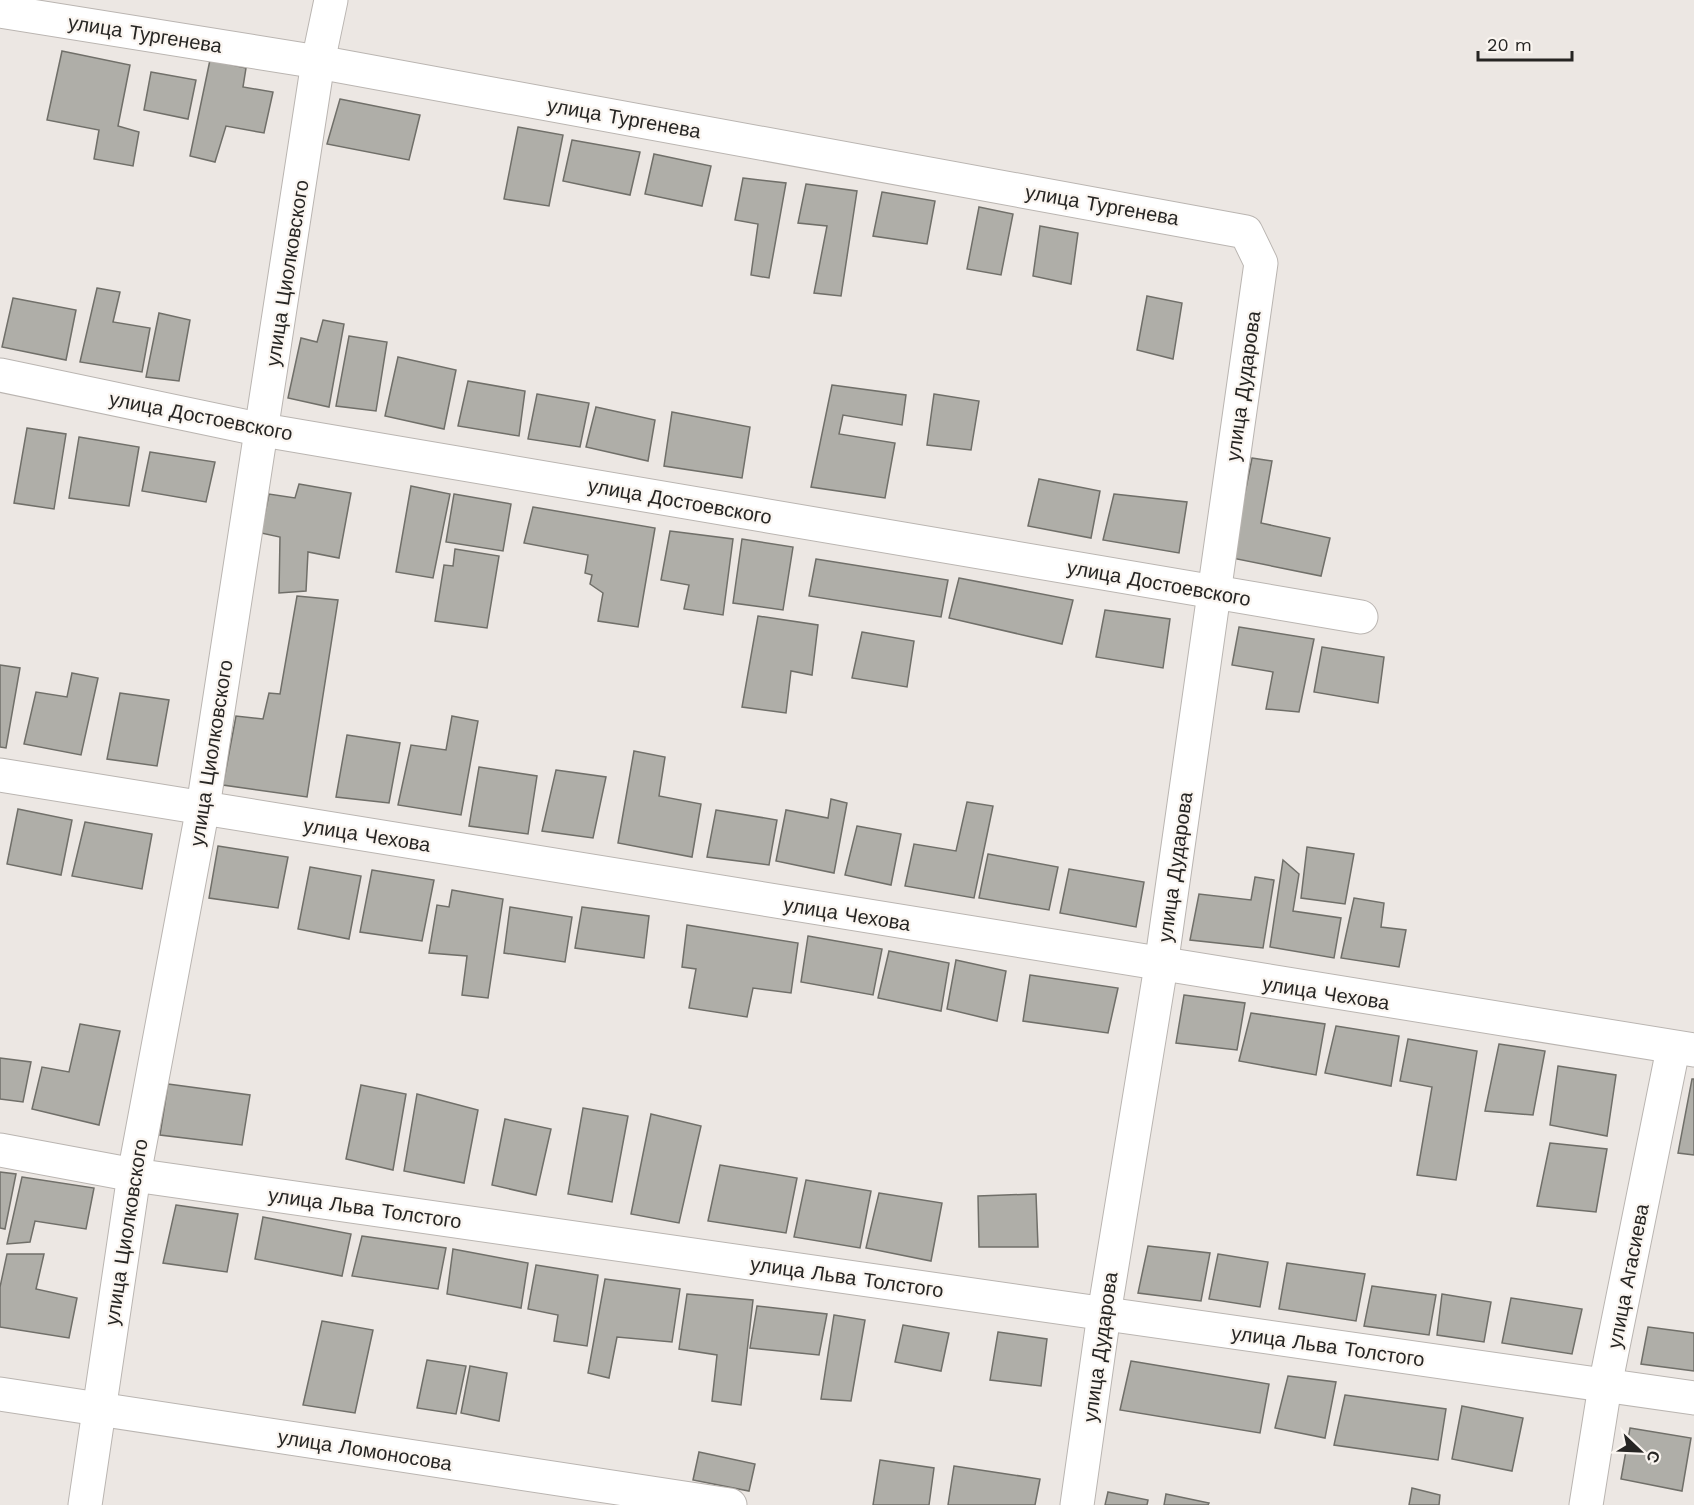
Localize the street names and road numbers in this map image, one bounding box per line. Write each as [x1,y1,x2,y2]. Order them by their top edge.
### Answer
street label: улица Тургенева [66,10,225,58]
street label: улица Тургенева [545,93,703,143]
street label: улица Циолковского [260,178,314,368]
street label: улица Тургенева [1023,180,1181,230]
street label: улица Дударова [1221,308,1266,463]
street label: улица Достоевского [107,386,295,446]
street label: улица Достоевского [586,473,774,529]
street label: улица Достоевского [1065,555,1253,611]
street label: улица Циолковского [184,658,238,848]
street label: улица Дударова [1153,789,1198,944]
street label: улица Чехова [302,813,433,857]
street label: улица Чехова [782,892,913,936]
street label: улица Чехова [1261,971,1392,1015]
street label: улица Циолковского [99,1137,153,1327]
street label: улица Льва Толстого [267,1183,463,1233]
street label: улица Агасиева [1602,1201,1654,1350]
street label: улица Льва Толстого [749,1252,945,1302]
street label: улица Дударова [1078,1269,1123,1424]
street label: улица Льва Толстого [1230,1321,1426,1371]
street label: улица Ломоносова [276,1424,455,1476]

